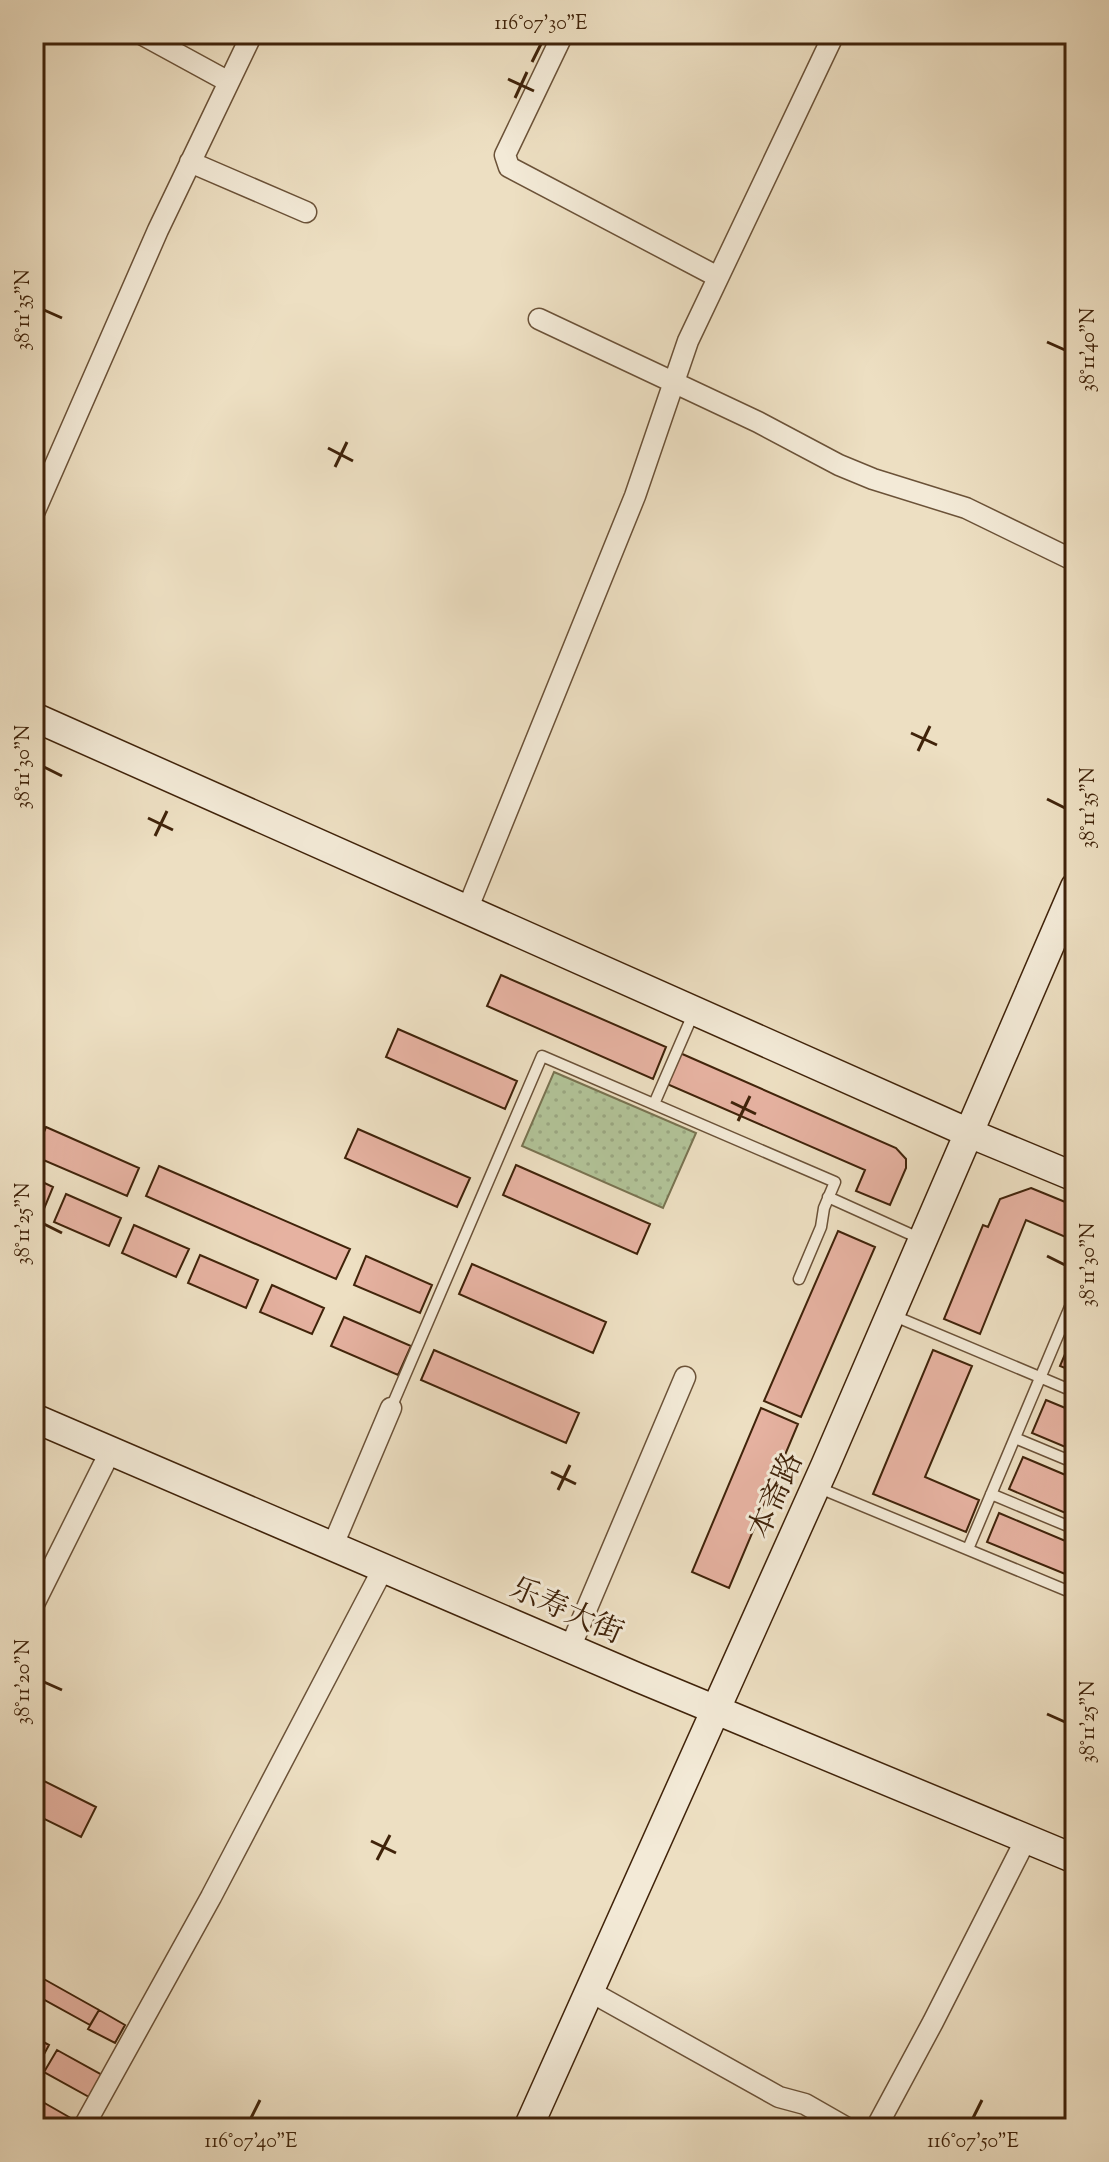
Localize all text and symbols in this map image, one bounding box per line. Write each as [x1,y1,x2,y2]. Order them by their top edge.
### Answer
text: 116°07'30"E [495,10,587,39]
text: 38°11'35"N [10,269,39,351]
text: 38°11'40"N [1075,308,1104,392]
text: 38°11'30"N [10,725,39,809]
text: 38°11'35"N [1075,767,1104,849]
text: 38°11'25"N [10,1183,39,1265]
text: 38°11'30"N [1075,1223,1104,1307]
street label: 本斋路 [739,1446,815,1546]
street label: 乐寿大街 [502,1568,630,1656]
text: 38°11'20"N [10,1639,39,1725]
text: 38°11'25"N [1075,1681,1104,1763]
text: 116°07'40"E [205,2128,297,2157]
text: 116°07'50"E [927,2128,1019,2157]

